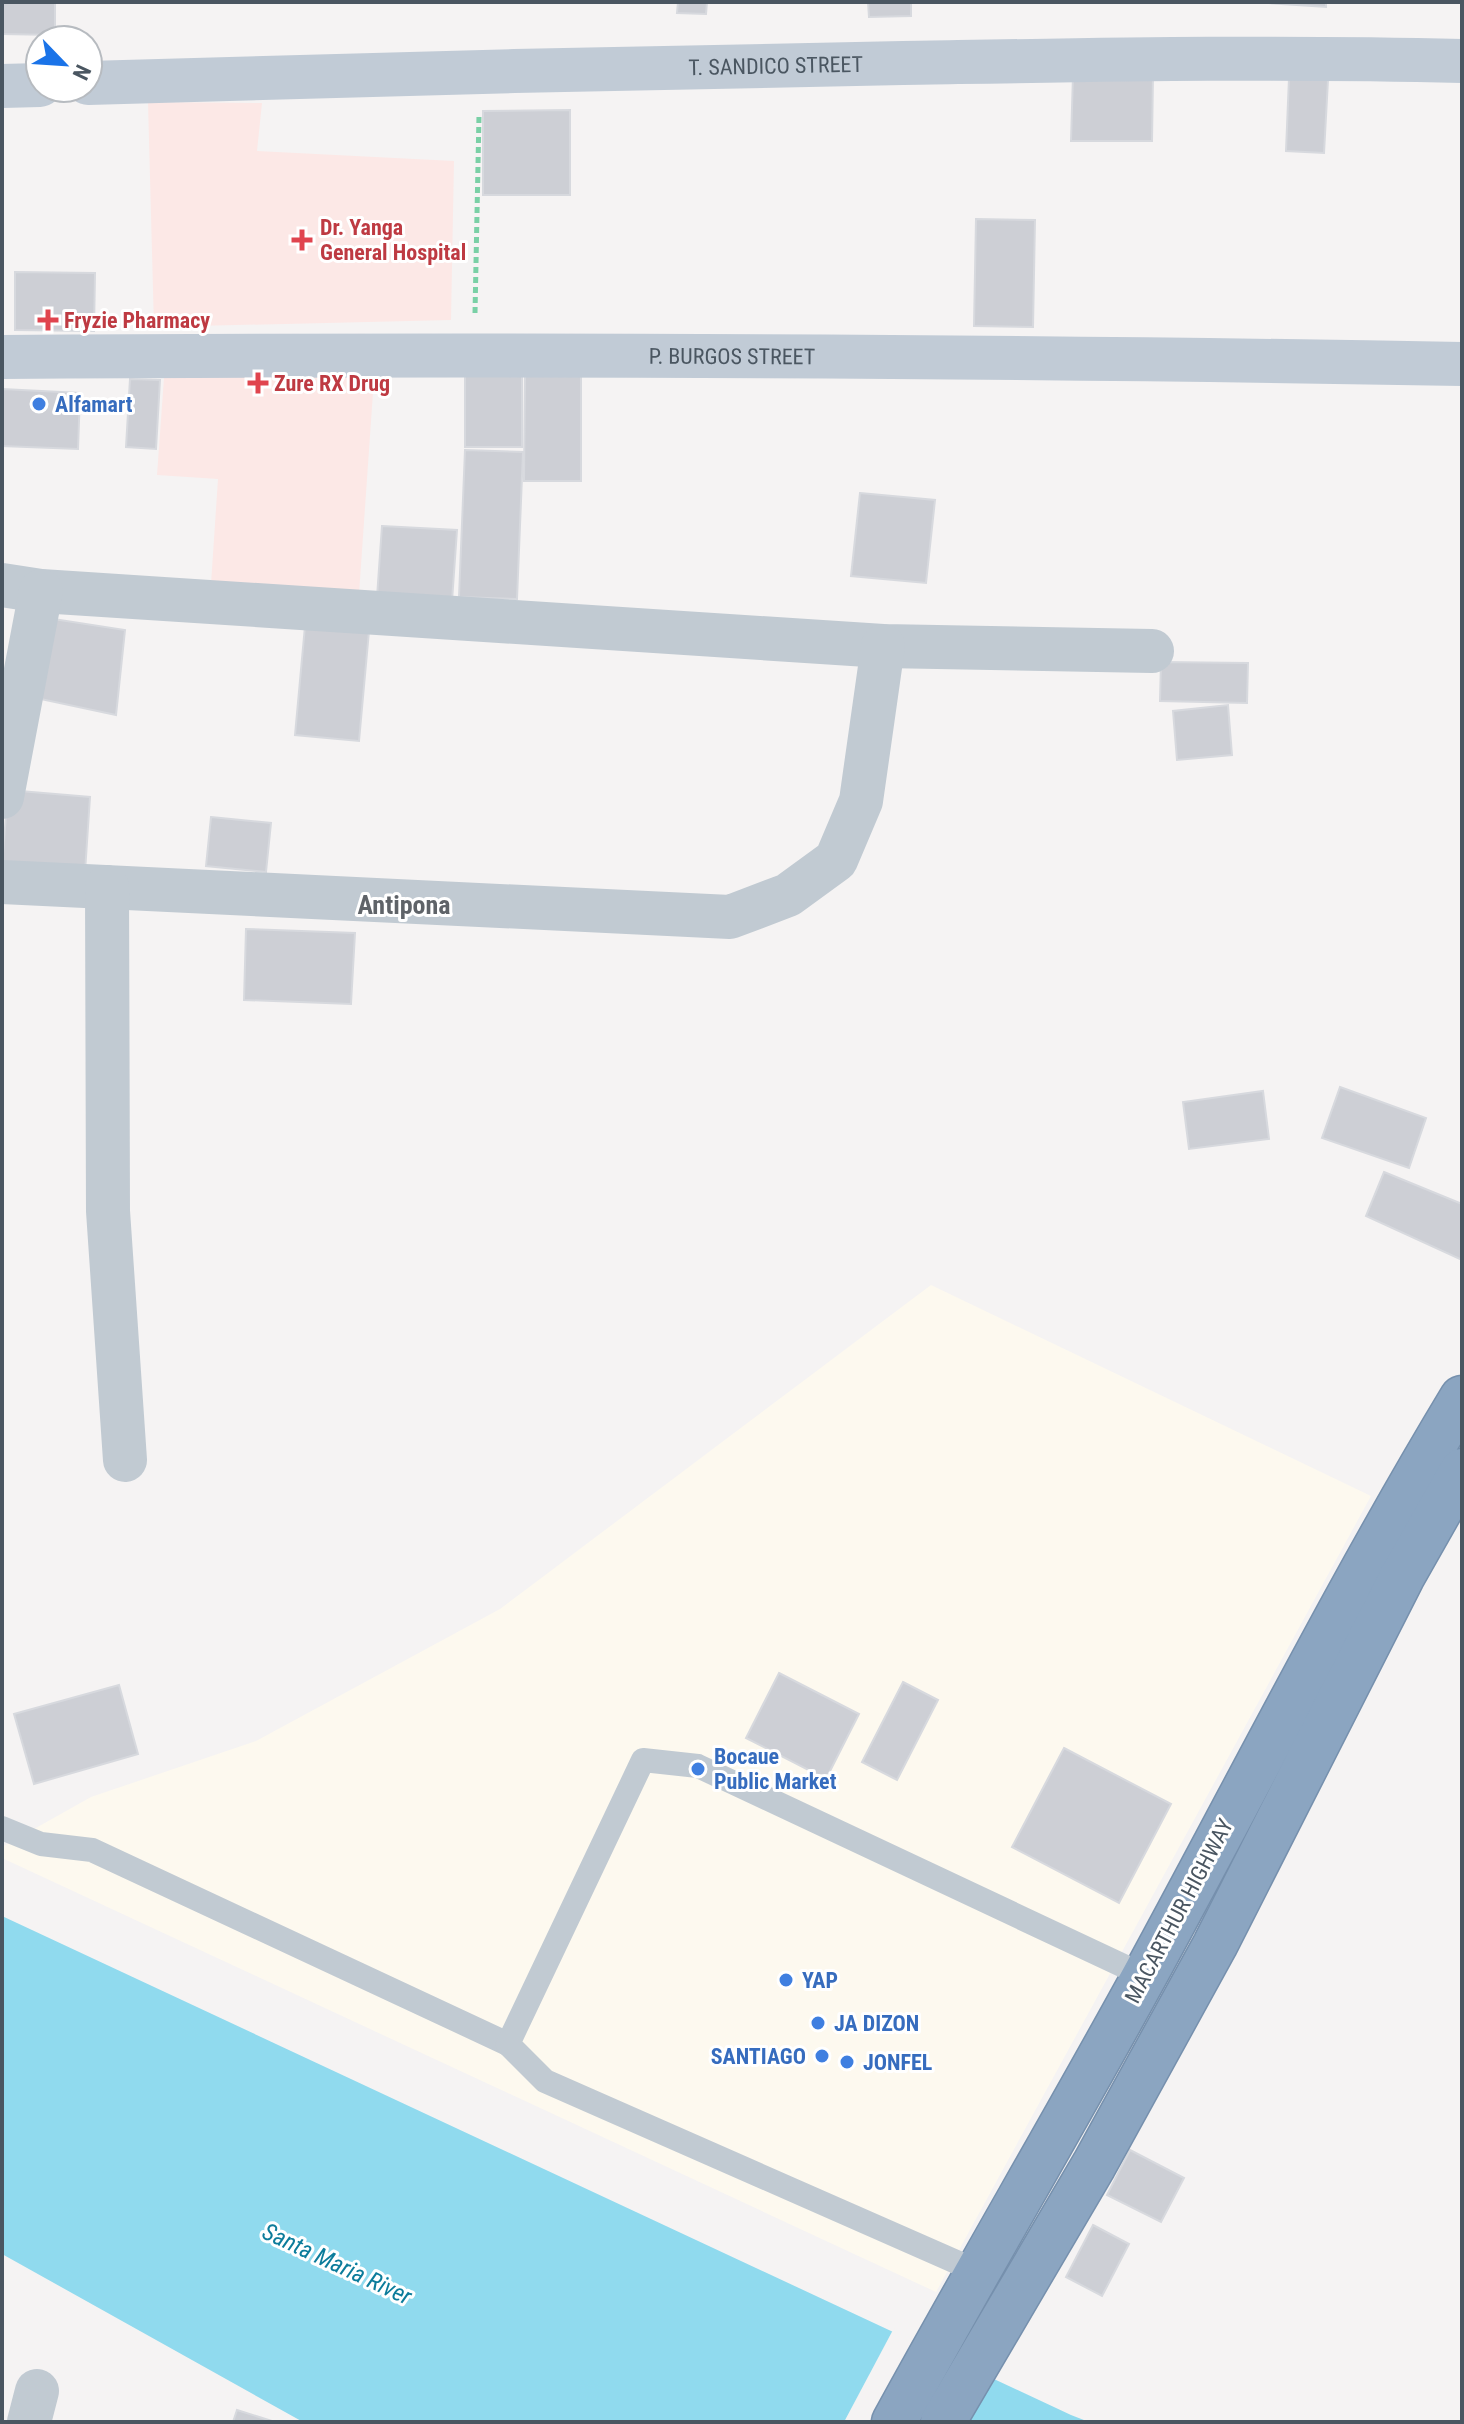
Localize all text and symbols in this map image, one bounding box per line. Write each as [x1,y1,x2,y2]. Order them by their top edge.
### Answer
north arrow [24,24,104,104]
street label: T. SANDICO STREET [688,51,863,80]
text: N [67,61,96,84]
place label: Dr. Yanga General Hospital [320,215,466,265]
marker: Dr. Yanga General Hospital [291,229,313,251]
place label: Fryzie Pharmacy [64,308,210,333]
marker: Fryzie Pharmacy [39,311,57,329]
street label: P. BURGOS STREET [649,343,815,369]
place label: Zure RX Drug [274,371,390,396]
marker: Zure RX Drug [249,374,267,392]
place label: Alfamart [55,392,133,417]
marker: Alfamart [30,395,48,413]
district label: Antipona [357,890,451,920]
place label: Bocaue Public Market [714,1744,837,1794]
marker: Bocaue Public Market [689,1760,707,1778]
street label: MACARTHUR HIGHWAY [1120,1814,1238,2007]
place label: YAP [802,1968,838,1993]
marker: YAP [777,1971,795,1989]
place label: JA DIZON [834,2011,919,2036]
marker: JA DIZON [809,2014,827,2032]
place label: SANTIAGO [711,2044,806,2069]
marker: SANTIAGO [813,2047,831,2065]
place label: JONFEL [863,2050,932,2075]
marker: JONFEL [838,2053,856,2071]
water label: Santa Maria River [258,2217,417,2311]

